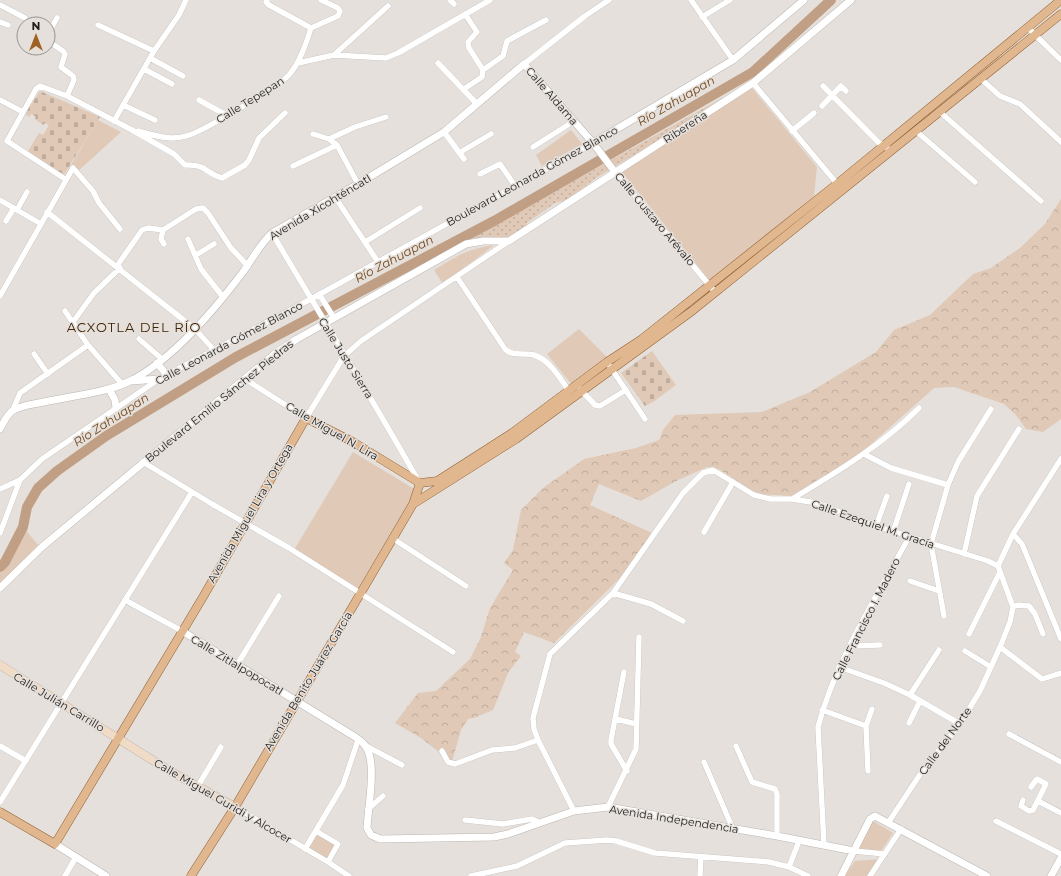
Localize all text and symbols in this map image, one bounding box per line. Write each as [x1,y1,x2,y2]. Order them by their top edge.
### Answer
north arrow [16,16,56,56]
text: N [32,19,40,33]
street label: Calle Aldama [523,64,581,128]
water label: Río Zahuapan [634,72,717,129]
street label: Calle Tepepan [213,74,287,126]
street label: Ribereña [660,108,710,146]
street label: Boulevard Leonarda Gómez Blanco [444,123,620,229]
street label: Calle Gustavo Arévalo [612,169,698,269]
street label: Avenida Xicohténcatl [267,171,373,243]
water label: Río Zahuapan [352,232,436,286]
street label: Calle Leonarda Gómez Blanco [153,298,305,388]
street label: Calle Justo Sierra [315,315,377,401]
district label: ACXOTLA DEL RÍO [67,319,201,335]
street label: Boulevard Emilio Sánchez Piedras [142,336,296,465]
water label: Río Zahuapan [70,390,151,450]
street label: Calle Miguel N. Lira [283,399,381,463]
street label: Avenida Miguel Lira y Ortega [204,441,296,585]
street label: Calle Ezequiel M. Gracía [809,496,937,552]
street label: Calle Francisco I. Madero [829,555,903,683]
street label: Avenida Benito Juárez García [261,609,355,753]
street label: Calle Zitlalpopocatl [188,632,286,698]
street label: Calle Julián Carrillo [11,669,107,735]
street label: Calle del Norte [916,704,975,778]
street label: Calle Miguel Guridi y Alcocer [152,756,294,846]
street label: Avenida Independencia [608,802,740,836]

